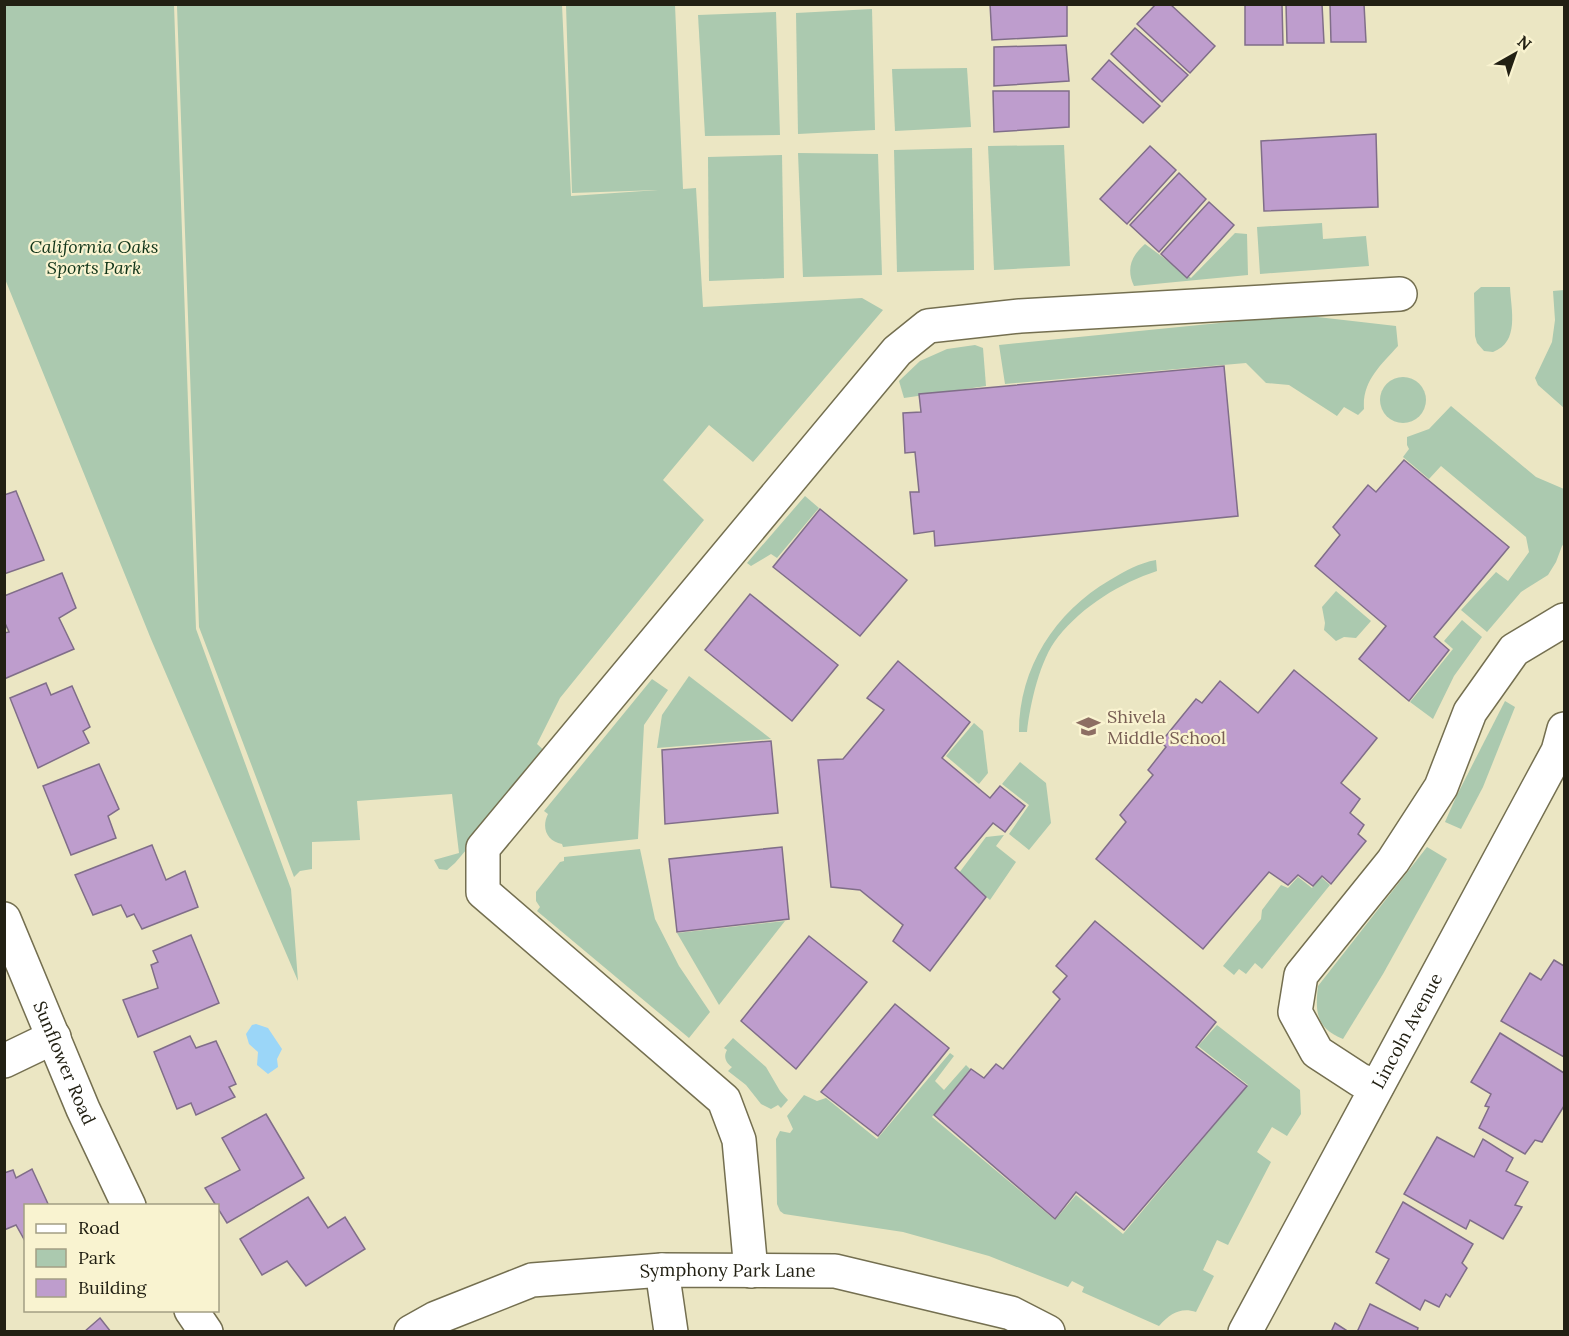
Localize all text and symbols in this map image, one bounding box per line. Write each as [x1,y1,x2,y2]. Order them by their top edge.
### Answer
north arrow [1485,24,1545,84]
text: N [1513,31,1536,54]
park label: California Oaks Sports Park [30,235,158,279]
place label: Shivela Middle School [1107,705,1226,749]
school or university icon: Shivela Middle School [1076,714,1102,740]
street label: Lincoln Avenue [1366,969,1447,1093]
street label: Sunflower Road [28,998,101,1129]
legend [24,1204,219,1312]
text: Road [78,1216,120,1239]
text: Park [78,1246,116,1269]
street label: Symphony Park Lane [639,1258,816,1283]
text: Building [78,1276,148,1299]

